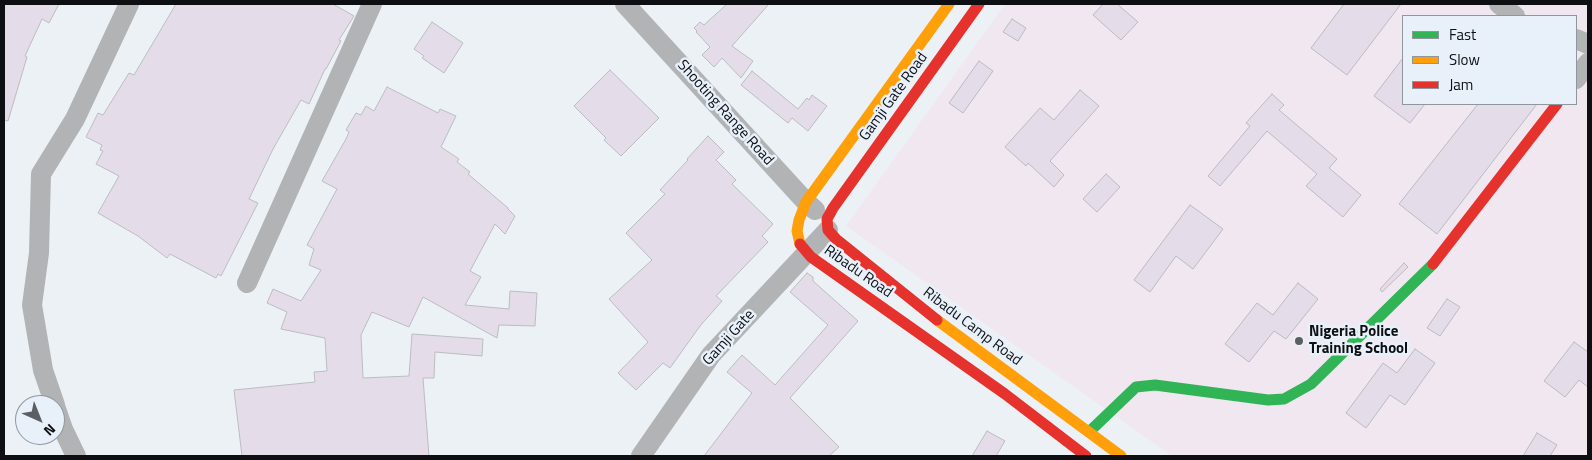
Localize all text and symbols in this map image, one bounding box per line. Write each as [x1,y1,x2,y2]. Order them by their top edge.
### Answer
legend [1402,15,1577,105]
text: Fast [1449,23,1476,46]
text: Slow [1449,48,1480,71]
street label: Gamji Gate Road [856,49,932,145]
street label: Shooting Range Road [673,57,777,169]
text: Jam [1449,73,1473,96]
street label: Ribadu Road [820,242,896,302]
street label: Ribadu Camp Road [919,284,1025,370]
street label: Gamji Gate [699,306,759,370]
place label: Nigeria Police Training School [1309,323,1408,358]
marker: Nigeria Police Training School [1293,335,1305,347]
north arrow [15,395,65,445]
text: N [39,420,61,441]

